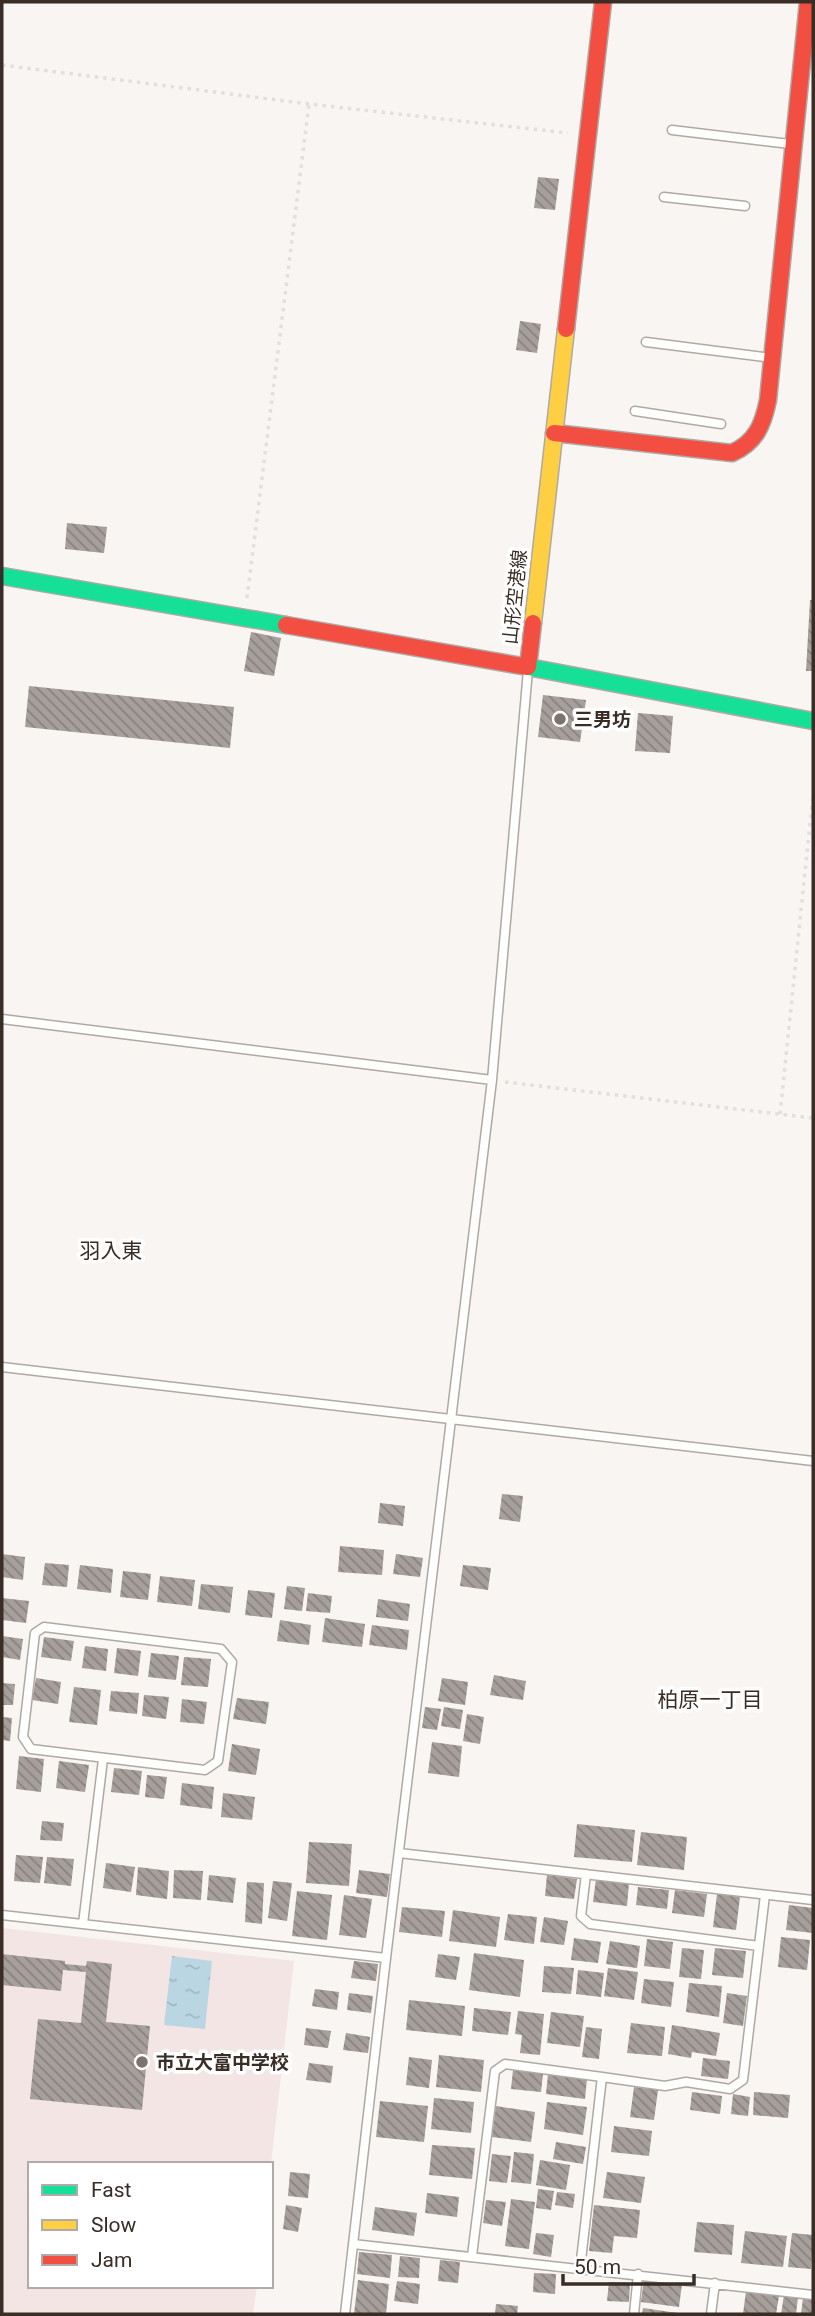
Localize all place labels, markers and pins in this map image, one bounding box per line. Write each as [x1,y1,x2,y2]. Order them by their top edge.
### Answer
place label: 三男坊 [574,708,631,731]
marker: 三男坊 [552,711,568,727]
place label: 市立大富中学校 [156,2051,289,2074]
marker: 市立大富中学校 [134,2054,150,2070]

